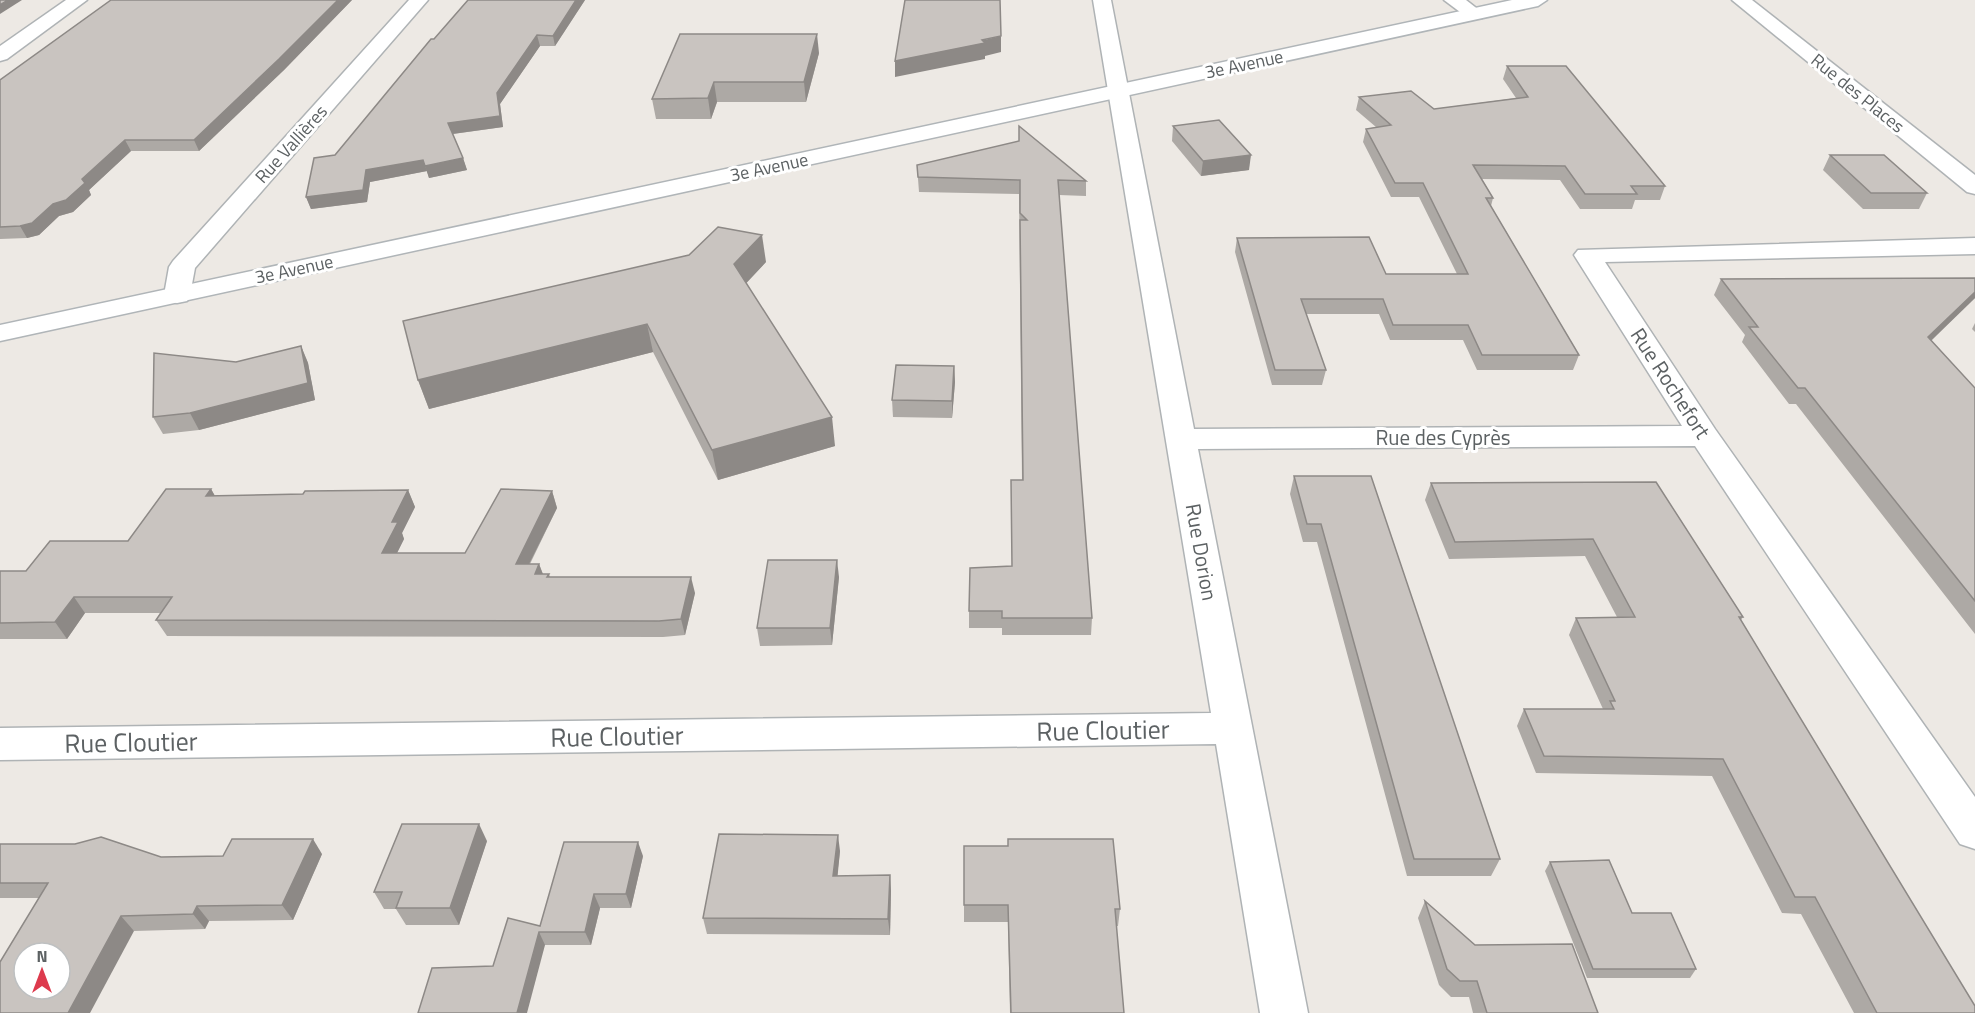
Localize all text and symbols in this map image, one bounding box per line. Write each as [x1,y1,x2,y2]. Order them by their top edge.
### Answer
street label: 3e Avenue [1202,43,1286,85]
street label: Rue des Places [1805,47,1911,139]
street label: Rue Vallières [248,99,334,189]
street label: 3e Avenue [727,146,811,188]
street label: 3e Avenue [252,248,336,290]
street label: Rue Rochefort [1623,321,1719,445]
street label: Rue des Cyprès [1375,421,1511,453]
street label: Rue Dorion [1178,501,1226,603]
street label: Rue Cloutier [1036,709,1170,751]
street label: Rue Cloutier [550,715,684,757]
street label: Rue Cloutier [64,721,198,763]
north arrow [12,941,72,1001]
text: N [36,944,48,968]

